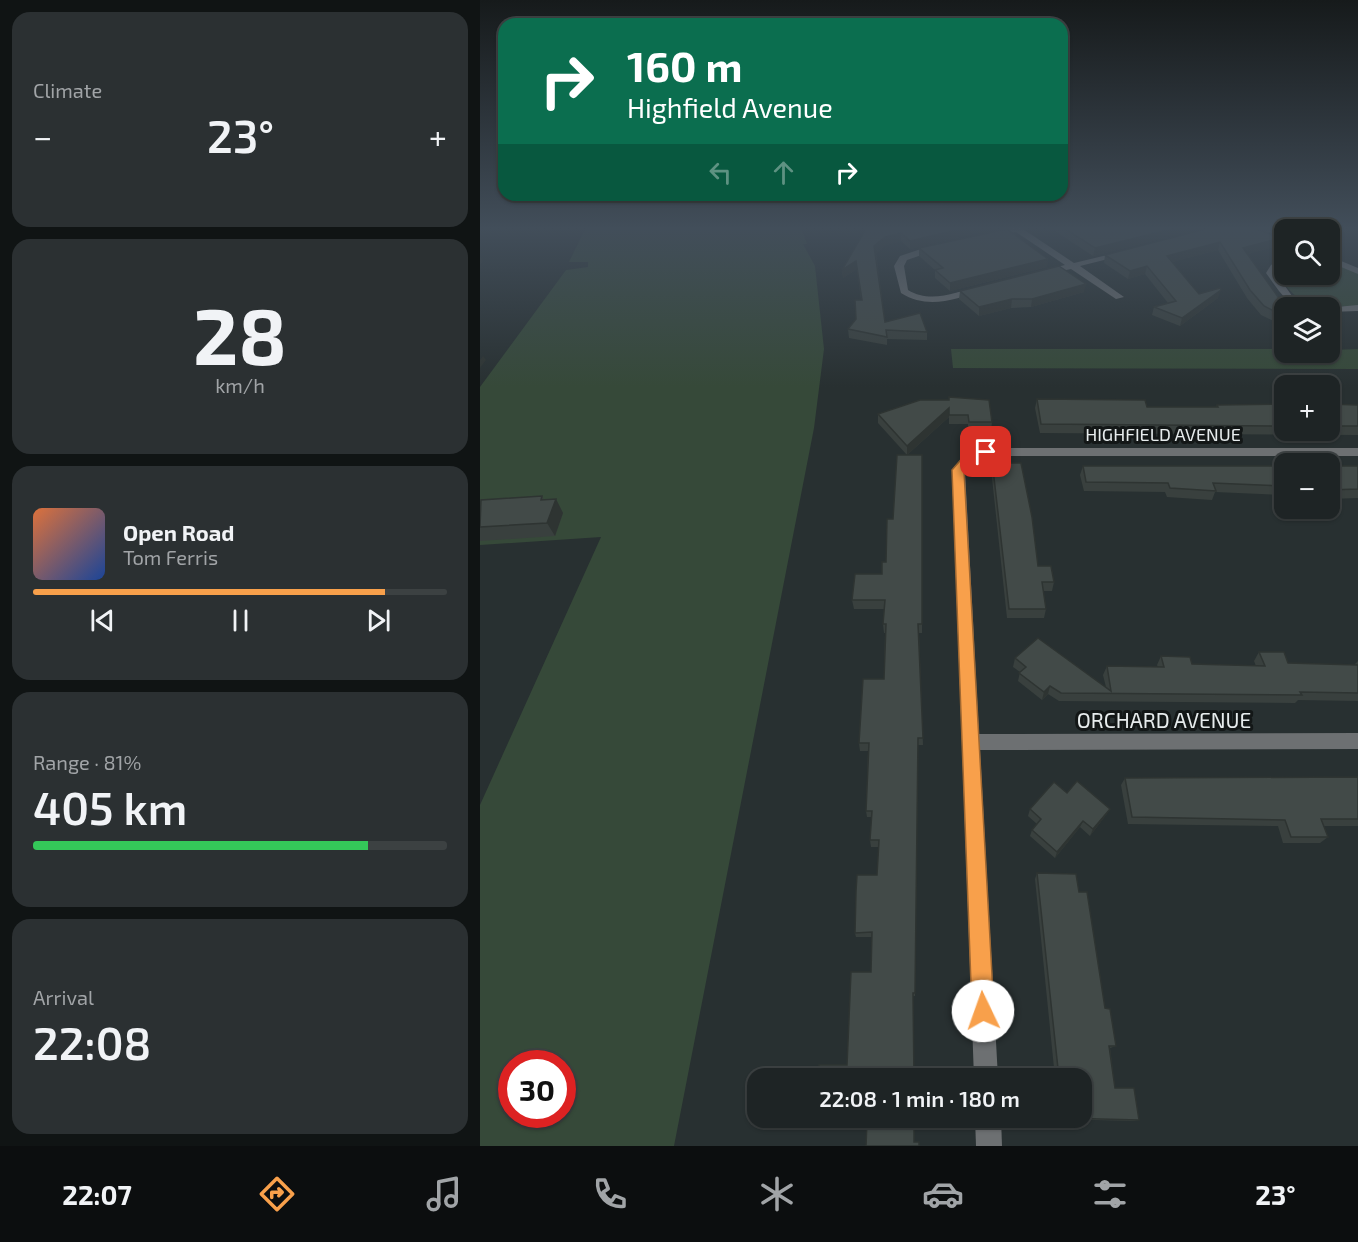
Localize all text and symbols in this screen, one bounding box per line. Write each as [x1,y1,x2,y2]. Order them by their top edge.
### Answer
text: 160 m [627,40,743,90]
icon: right [528,42,606,120]
text: Climate [33,78,102,102]
text: Highfield Avenue [627,91,833,123]
text: 23° [207,108,274,162]
text: − [33,116,52,156]
text: + [429,116,447,156]
icon: left [704,156,737,189]
icon: ahead [767,156,800,189]
icon: right [830,156,863,189]
map controls [1274,219,1340,519]
button: search [1274,219,1340,285]
text: 28 [193,287,287,381]
button: layers [1274,297,1340,363]
text: km/h [215,373,265,397]
button: + [1274,375,1340,441]
street label: HIGHFIELD AVENUE [1085,423,1241,445]
pin [960,426,1011,477]
icon: arrive [969,435,1002,468]
button: − [1274,453,1340,519]
text: Open Road [123,519,235,545]
text: Tom Ferris [123,545,218,569]
icon: previous [86,604,119,637]
icon: pause [224,604,257,637]
icon: next [362,604,395,637]
street label: ORCHARD AVENUE [1077,707,1251,732]
text: Range · 81% [33,750,141,774]
text: 405 km [33,780,187,834]
position arrow [951,979,1015,1043]
text: Arrival [33,985,94,1009]
text: 22:08 [33,1015,151,1069]
speed limit sign: 30 [498,1050,576,1128]
text: 22:08 · 1 min · 180 m [819,1085,1020,1111]
icon: directions [256,1173,298,1215]
icon: music [423,1173,465,1215]
icon: phone [589,1173,631,1215]
icon: climate [756,1173,798,1215]
icon: car [922,1173,964,1215]
icon: filters [1089,1173,1131,1215]
text: 22:07 [62,1178,132,1210]
text: 23° [1255,1178,1296,1210]

